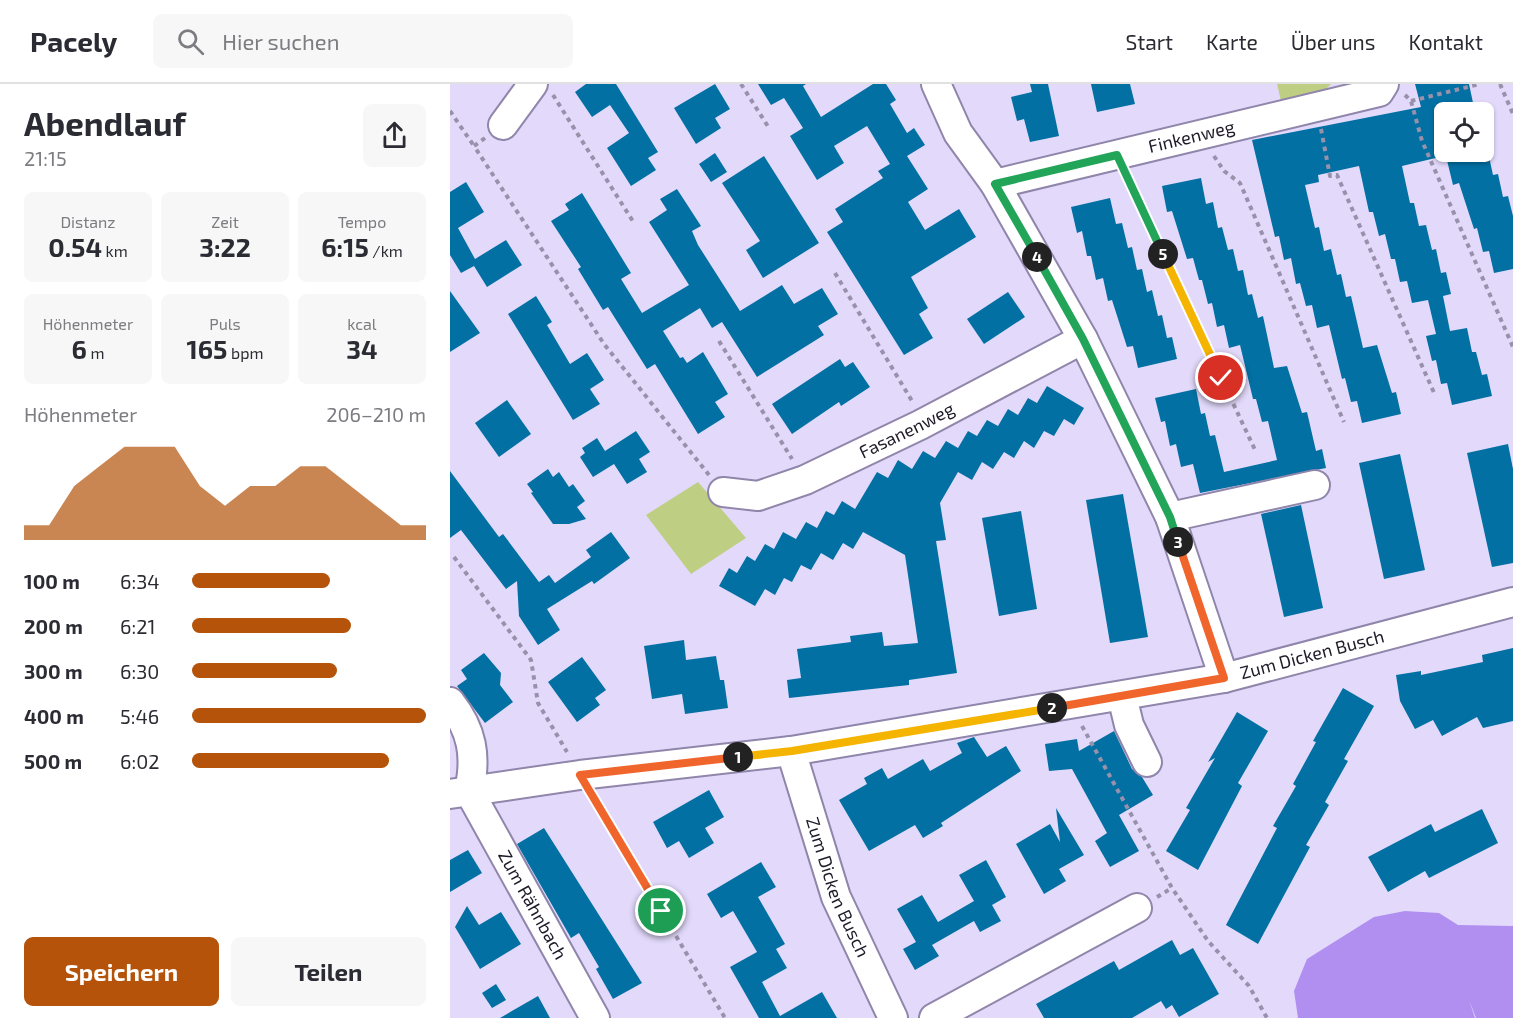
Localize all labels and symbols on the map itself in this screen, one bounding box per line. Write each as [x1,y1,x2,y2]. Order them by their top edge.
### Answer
street label: Finkenweg [1146,115,1237,157]
pin: 5 [1148,239,1178,269]
pin: 4 [1022,242,1052,272]
pin [1195,352,1246,403]
street label: Fasanenweg [855,397,958,463]
pin: 3 [1163,527,1193,557]
street label: Zum Dicken Busch [1237,624,1386,683]
pin: 2 [1037,693,1067,723]
pin: 1 [723,742,753,772]
street label: Zum Dicken Busch [802,814,875,960]
street label: Zum Rähnbach [494,846,572,963]
pin [635,885,686,936]

